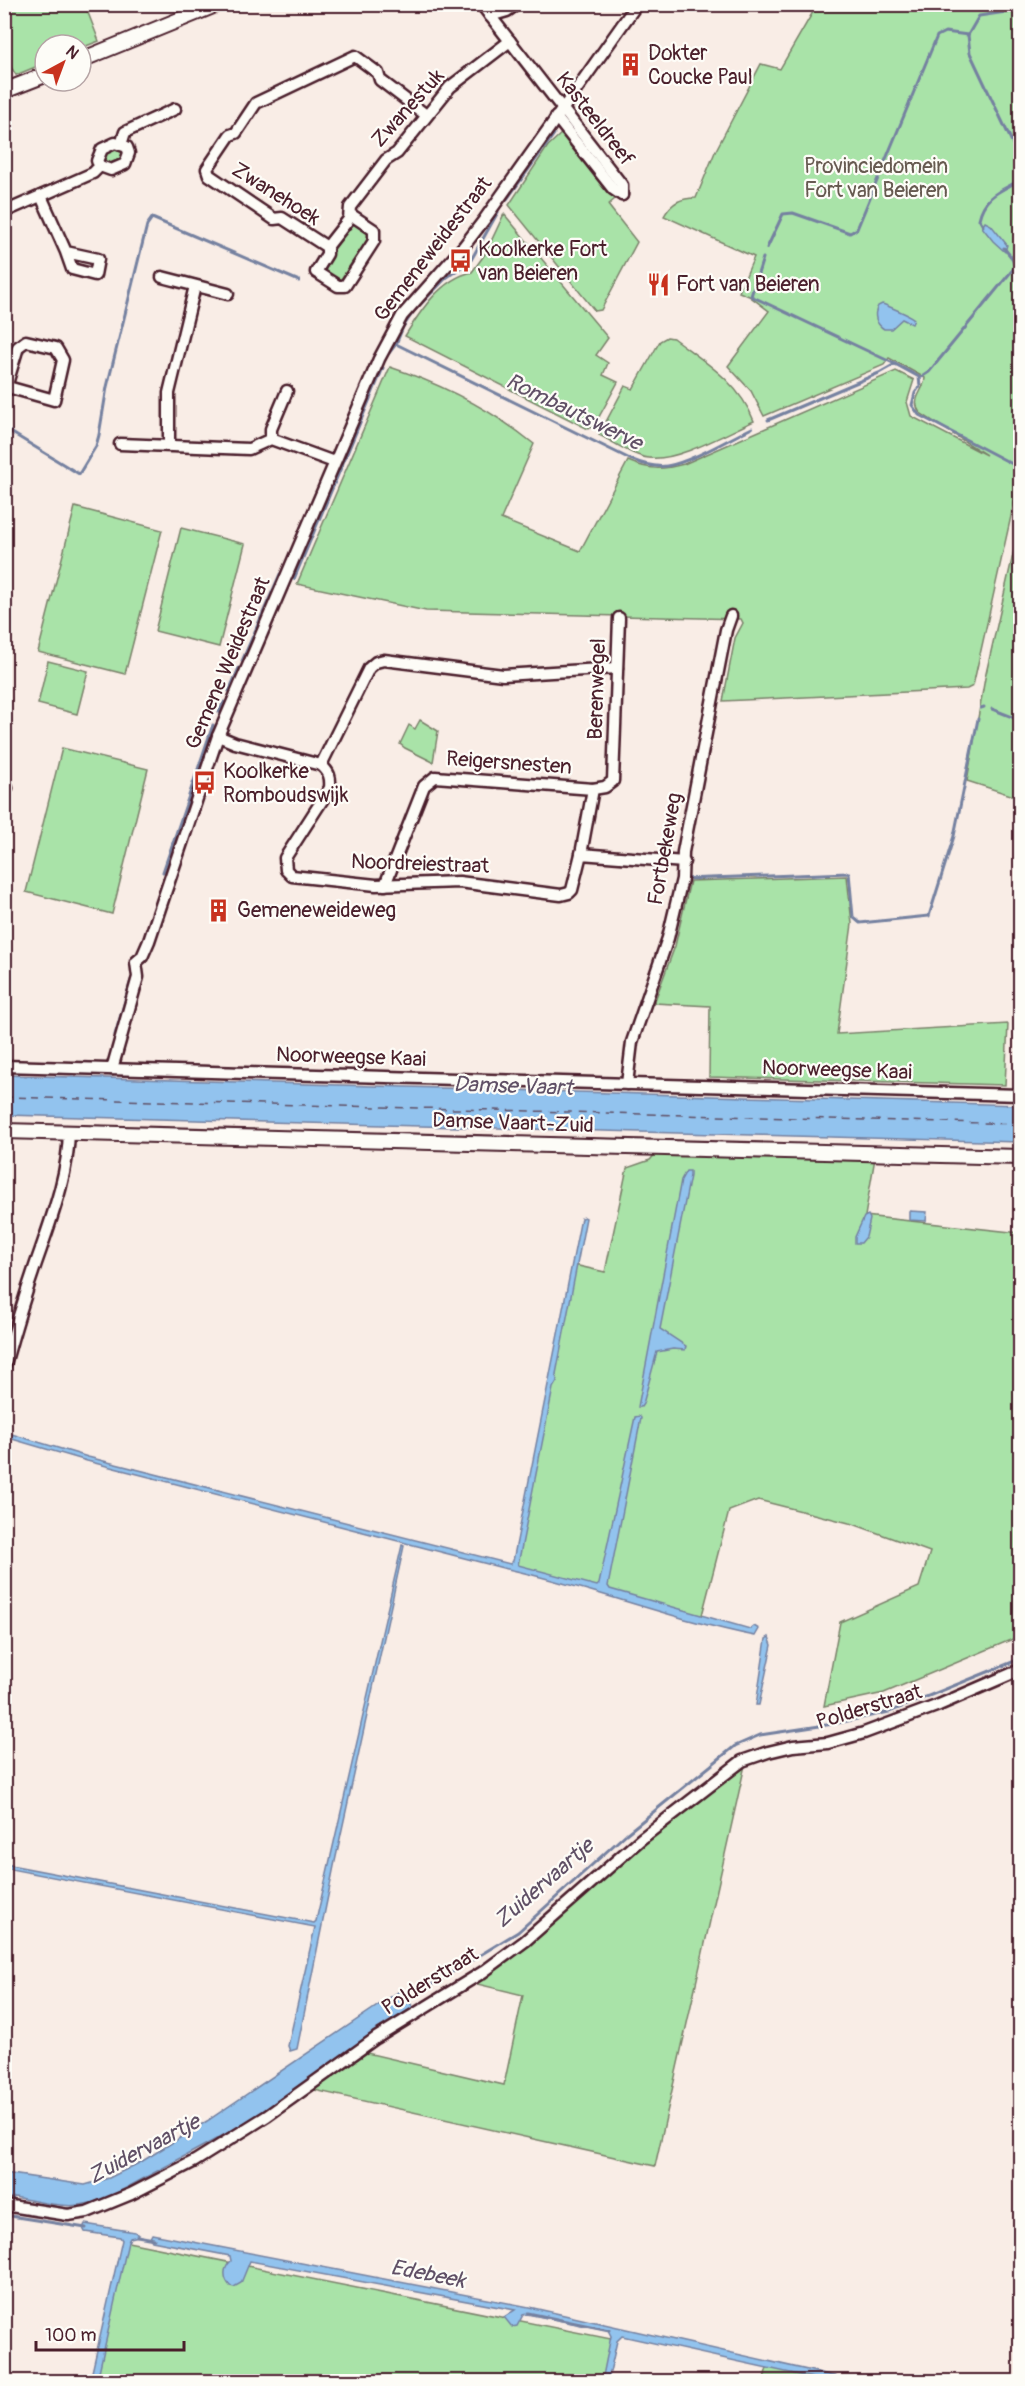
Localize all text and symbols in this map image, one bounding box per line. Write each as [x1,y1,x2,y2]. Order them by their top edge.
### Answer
north arrow [33,33,93,93]
place label: Dokter Coucke Paul [648,40,753,91]
text: N [62,41,83,64]
building icon: Dokter Coucke Paul [617,52,643,78]
street label: Zwanestuk [366,63,450,153]
street label: Kasteeldreef [550,66,641,172]
park label: Provinciedomein Fort van Beieren [804,153,948,204]
street label: Zwanehoek [227,156,326,232]
street label: Gemeneweidestraat [368,171,498,327]
place label: Koolkerke Fort van Beieren [477,236,608,287]
bus stop icon: Koolkerke Fort van Beieren [447,248,473,274]
restaurant icon: Fort van Beieren [645,271,671,297]
place label: Fort van Beieren [676,271,820,298]
water label: Rombautswerve [501,367,649,458]
street label: Gemene Weidestraat [179,572,277,753]
street label: Berenwegel [582,638,612,740]
street label: Reigersnesten [445,745,573,781]
place label: Koolkerke Romboudswijk [223,758,349,809]
bus stop icon: Koolkerke Romboudswijk [192,770,218,796]
street label: Fortbekeweg [642,791,688,907]
street label: Noordreiestraat [350,848,490,880]
building icon: Gemeneweideweg [206,897,232,923]
place label: Gemeneweideweg [237,897,396,924]
street label: Noorweegse Kaai [276,1041,427,1073]
street label: Noorweegse Kaai [762,1054,913,1086]
water label: Damse Vaart [453,1070,575,1102]
street label: Damse Vaart-Zuid [432,1107,594,1139]
street label: Polderstraat [813,1678,926,1736]
water label: Zuidervaartje [489,1831,601,1934]
street label: Polderstraat [377,1940,484,2021]
water label: Zuidervaartje [83,2107,207,2190]
water label: Edebeek [389,2253,469,2295]
scale bar [36,2314,184,2352]
text: 100 m [45,2324,97,2347]

